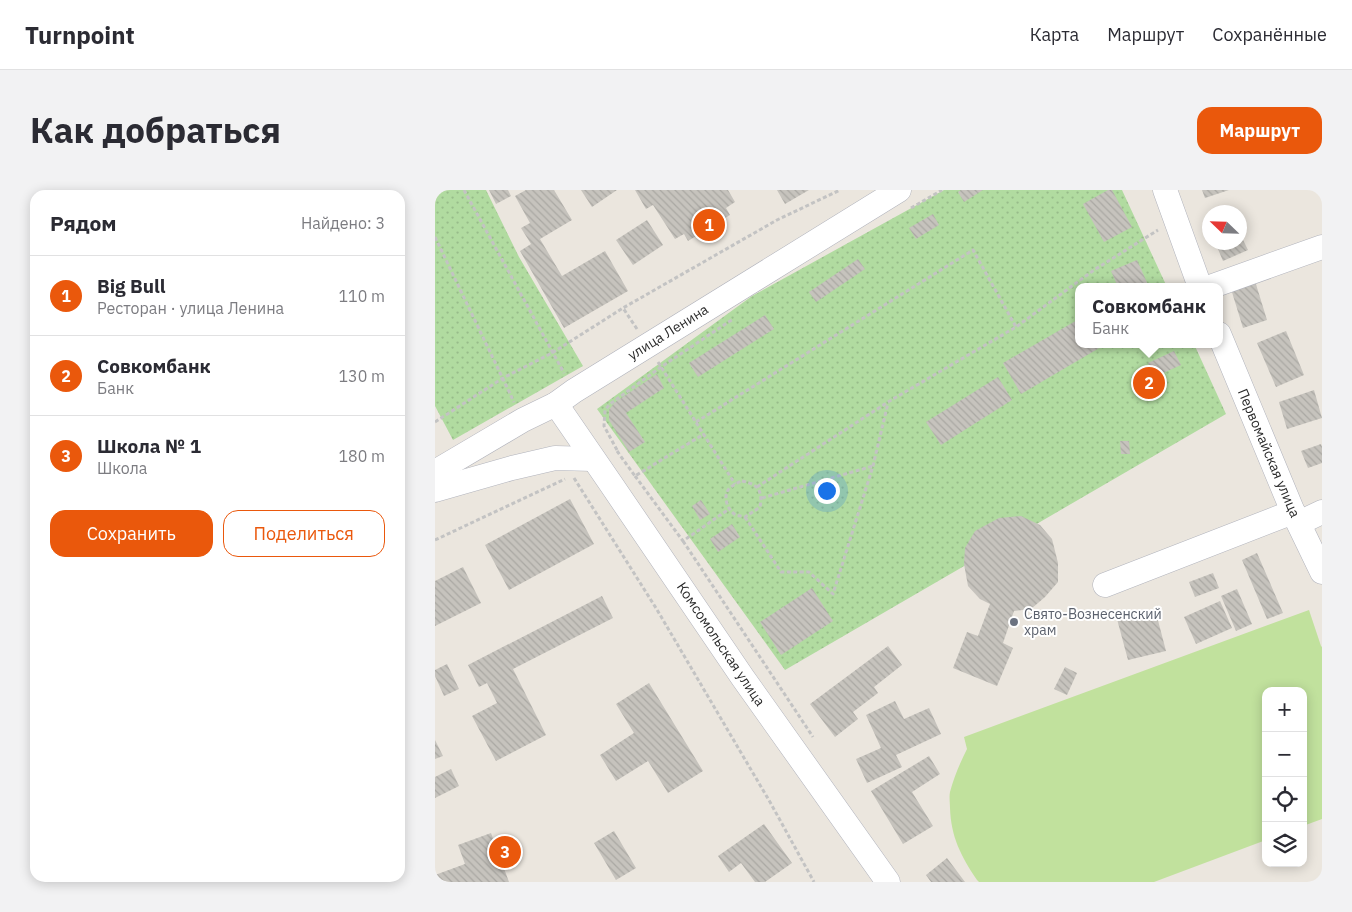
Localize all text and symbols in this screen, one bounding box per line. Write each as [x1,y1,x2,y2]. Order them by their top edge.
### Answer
text: Turnpoint [25,19,135,51]
text: Карта [1030,23,1079,46]
text: Маршрут [1107,23,1184,46]
text: Сохранённые [1212,23,1327,46]
text: Как добраться [30,107,281,153]
button: Маршрут [1197,107,1322,154]
north arrow [1202,205,1247,250]
pin: 1 [693,206,725,244]
text: Рядом [50,209,117,237]
text: Найдено: 3 [301,213,385,233]
text: Big Bull [97,274,165,298]
popup [1075,283,1223,348]
text: 1 [61,286,71,306]
text: 110 m [338,286,385,306]
text: Совкомбанк [1092,294,1206,318]
text: Ресторан · улица Ленина [97,298,284,318]
street label: улица Ленина [624,300,712,364]
text: Банк [1092,318,1129,338]
text: Совкомбанк [97,354,211,378]
pin: 2 [1133,364,1165,402]
text: 2 [61,366,71,386]
text: 130 m [338,366,385,386]
text: Банк [97,378,134,398]
street label: Первомайская улица [1234,386,1305,521]
text: Школа № 1 [97,434,201,458]
text: 3 [61,446,71,466]
text: 180 m [338,446,385,466]
text: Школа [97,458,147,478]
your location [814,478,840,504]
button: Сохранить [50,510,213,557]
button: Поделиться [223,510,385,557]
street label: Комсомольская улица [673,579,769,710]
place label: Свято-Вознесенский храм [1024,605,1162,639]
marker: Свято-Вознесенский храм [1008,616,1020,628]
map controls [1262,687,1307,867]
button: + [1262,687,1307,732]
button: − [1262,732,1307,777]
button: locate [1262,777,1307,822]
button: layers [1262,822,1307,867]
pin: 3 [489,833,521,871]

